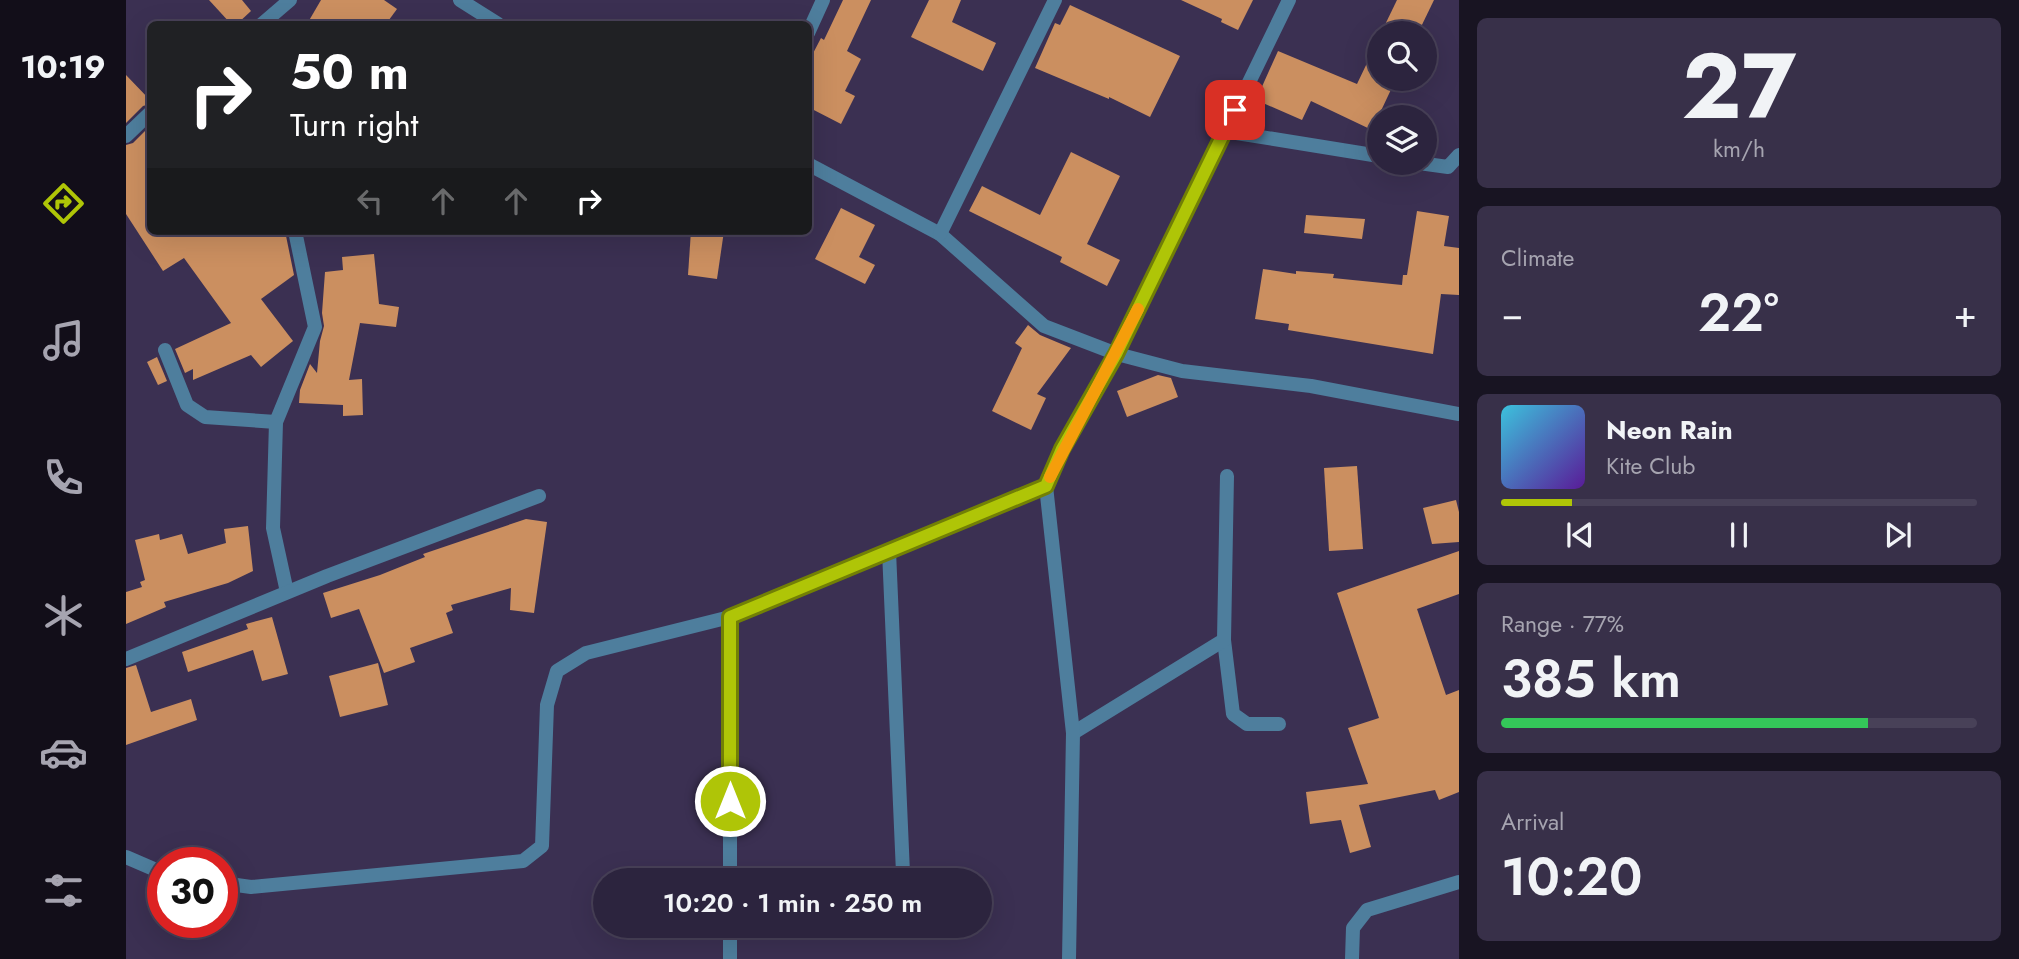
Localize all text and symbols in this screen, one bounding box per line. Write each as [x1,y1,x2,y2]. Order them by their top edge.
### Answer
map controls [1367,21,1437,175]
button: search [1367,21,1437,91]
text: 27 [1682,21,1796,152]
text: 50 m [290,37,409,107]
text: 10:19 [20,44,106,90]
icon: right [175,49,266,140]
pin [1205,80,1265,140]
icon: arrive [1216,91,1254,129]
text: Turn right [290,102,419,148]
button: layers [1367,105,1437,175]
text: km/h [1713,132,1765,166]
icon: directions [39,179,88,228]
icon: left [351,182,389,220]
icon: ahead [424,182,462,220]
icon: ahead [497,182,535,220]
icon: right [570,182,608,220]
text: Climate [1501,241,1574,275]
text: 22° [1698,275,1779,351]
text: − [1501,286,1523,341]
text: + [1954,286,1977,341]
icon: music [39,316,88,365]
text: Neon Rain [1606,411,1733,449]
text: Kite Club [1606,449,1695,483]
icon: phone [39,453,88,502]
icon: previous [1561,516,1599,554]
icon: pause [1720,516,1758,554]
icon: next [1879,516,1917,554]
icon: climate [39,591,88,640]
text: Range · 77% [1501,607,1624,641]
text: 385 km [1501,641,1681,717]
icon: car [39,728,88,777]
position arrow [693,764,767,838]
text: Arrival [1501,805,1564,839]
text: 10:20 [1501,839,1643,915]
speed limit sign: 30 [147,847,238,938]
icon: filters [39,866,88,915]
text: 10:20 · 1 min · 250 m [663,884,922,922]

